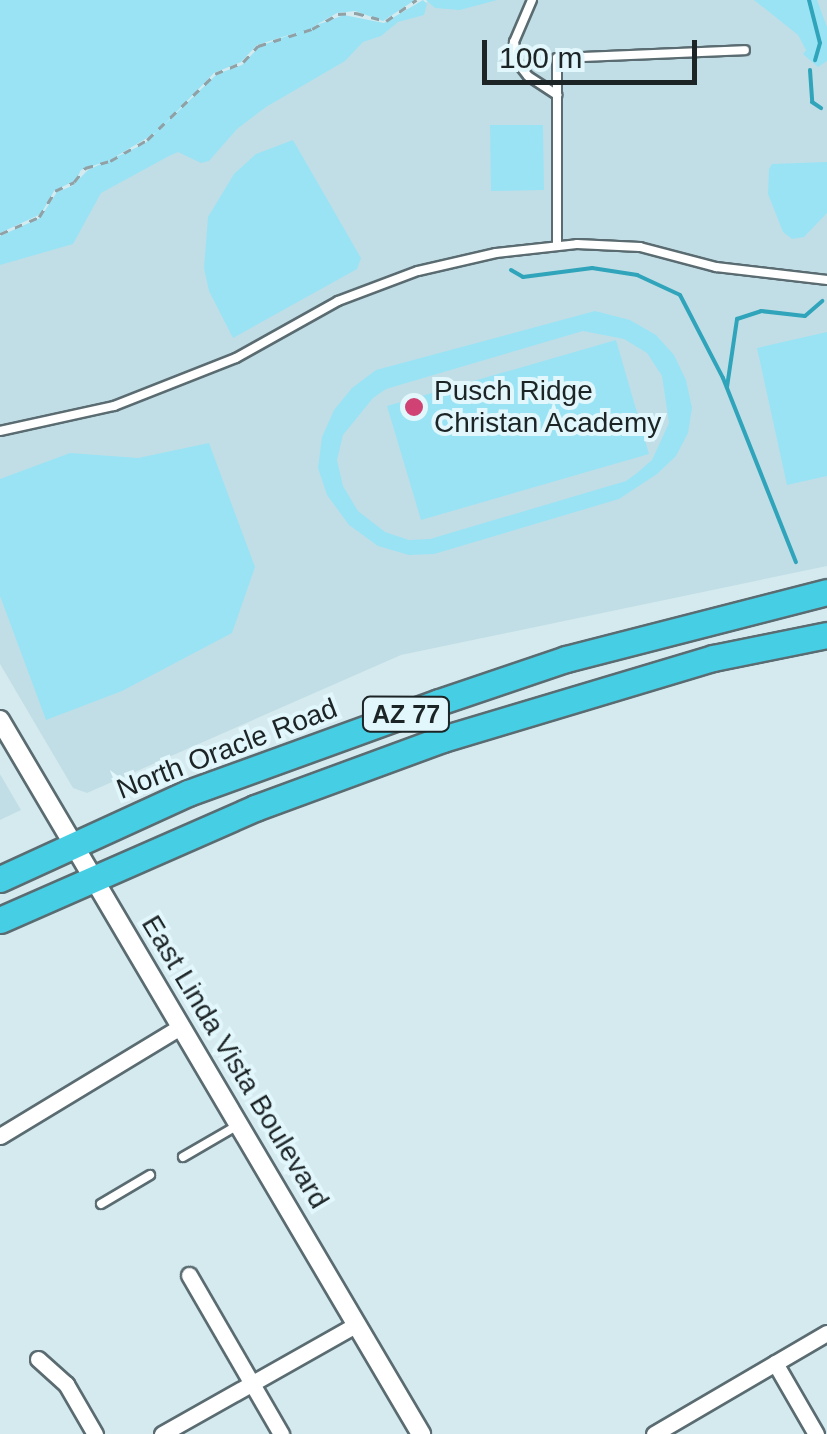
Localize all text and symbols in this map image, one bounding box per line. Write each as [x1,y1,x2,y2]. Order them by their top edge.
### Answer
scale bar [487,20,702,82]
text: 100 m [499,41,582,74]
place label: Pusch Ridge Christan Academy [434,374,663,440]
marker: Pusch Ridge Christan Academy [403,396,425,418]
street label: North Oracle Road [112,691,342,807]
road number: AZ 77 [361,694,451,734]
street label: East Linda Vista Boulevard [134,909,336,1215]

